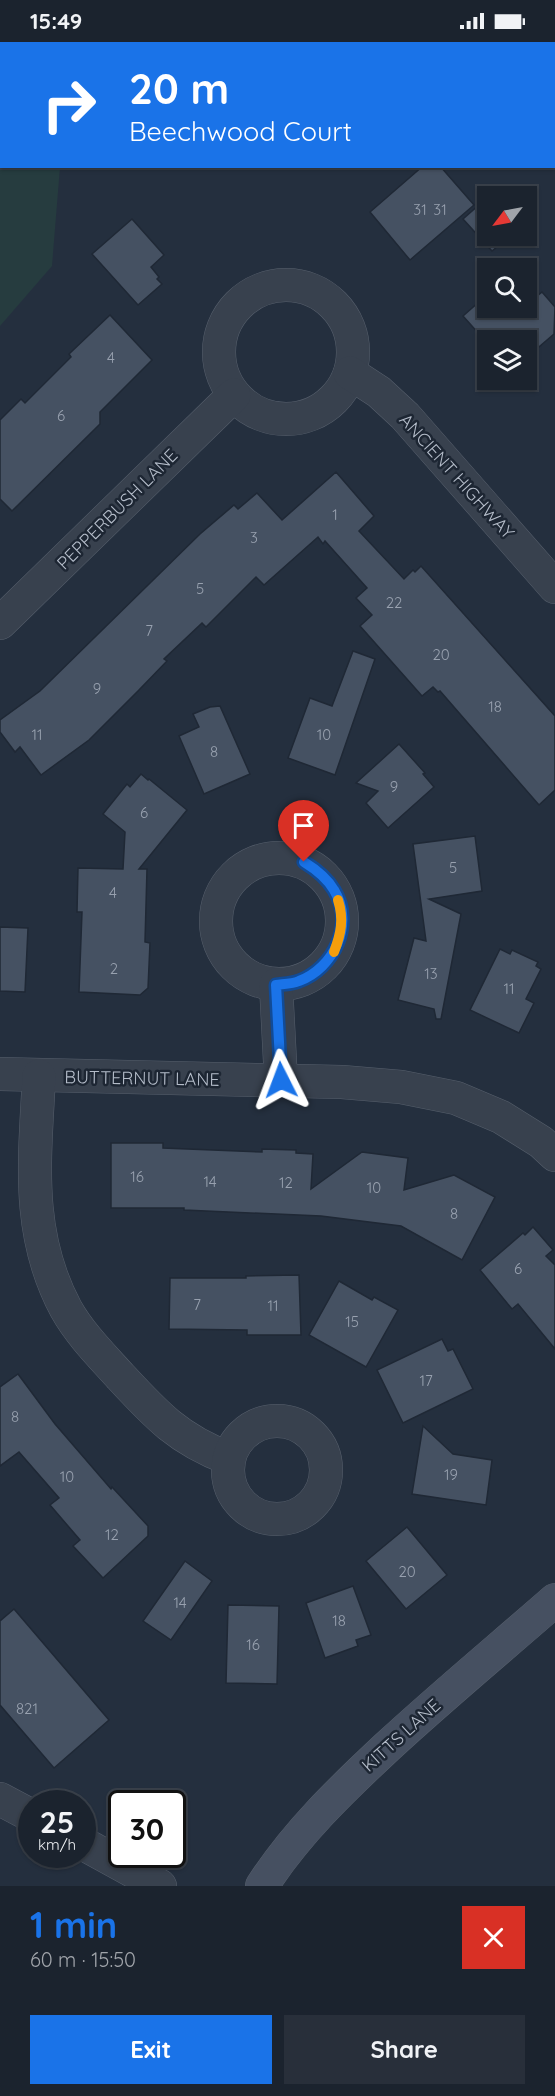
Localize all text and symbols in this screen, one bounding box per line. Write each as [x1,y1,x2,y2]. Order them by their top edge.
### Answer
text: 15:49 [30,7,82,35]
text: 20 m [129,62,229,115]
icon: right [30,66,108,144]
text: Beechwood Court [129,114,352,148]
north arrow [477,186,537,246]
map controls [477,186,537,390]
house number: 31 [413,200,427,219]
house number: 31 [433,200,447,219]
button: search [477,258,537,318]
button: layers [477,330,537,390]
house number: 4 [107,348,115,367]
house number: 6 [57,406,65,425]
street label: ANCIENT HIGHWAY [395,408,519,544]
street label: PEPPERBUSH LANE [52,444,182,574]
house number: 1 [332,505,338,524]
house number: 3 [250,528,258,547]
house number: 5 [196,579,204,598]
house number: 22 [386,593,402,612]
house number: 7 [145,621,153,640]
house number: 20 [432,645,450,664]
house number: 9 [93,679,101,698]
house number: 18 [488,697,502,716]
house number: 11 [31,725,43,744]
house number: 10 [317,725,331,744]
house number: 8 [210,742,218,761]
house number: 9 [390,777,398,796]
pin [278,800,329,862]
house number: 6 [140,803,148,822]
icon: arrive [287,809,320,842]
house number: 5 [449,858,457,877]
house number: 4 [109,883,117,902]
house number: 2 [110,959,118,978]
house number: 13 [424,964,438,983]
house number: 11 [503,979,515,998]
position arrow [249,1048,313,1112]
street label: BUTTERNUT LANE [64,1065,220,1091]
house number: 16 [130,1167,144,1186]
house number: 14 [203,1172,217,1191]
house number: 12 [279,1173,293,1192]
house number: 10 [367,1178,381,1197]
house number: 8 [450,1204,458,1223]
house number: 6 [514,1259,522,1278]
house number: 7 [193,1295,201,1314]
house number: 11 [267,1296,279,1315]
house number: 15 [345,1312,359,1331]
house number: 17 [419,1371,433,1390]
house number: 8 [11,1407,19,1426]
house number: 19 [444,1465,458,1484]
house number: 10 [60,1467,74,1486]
house number: 12 [105,1525,119,1544]
house number: 20 [398,1562,416,1581]
house number: 14 [173,1593,187,1612]
house number: 18 [332,1611,346,1630]
house number: 16 [246,1635,260,1654]
street label: KITTS LANE [357,1693,445,1777]
house number: 821 [16,1699,38,1718]
speed limit sign: 30 [108,1790,186,1868]
text: 25 [40,1803,74,1841]
text: km/h [38,1835,76,1854]
text: 1 min [30,1902,117,1947]
button: close [462,1906,525,1969]
text: 60 m · 15:50 [30,1947,136,1972]
button: Exit [30,2015,272,2084]
button: Share [284,2015,525,2084]

